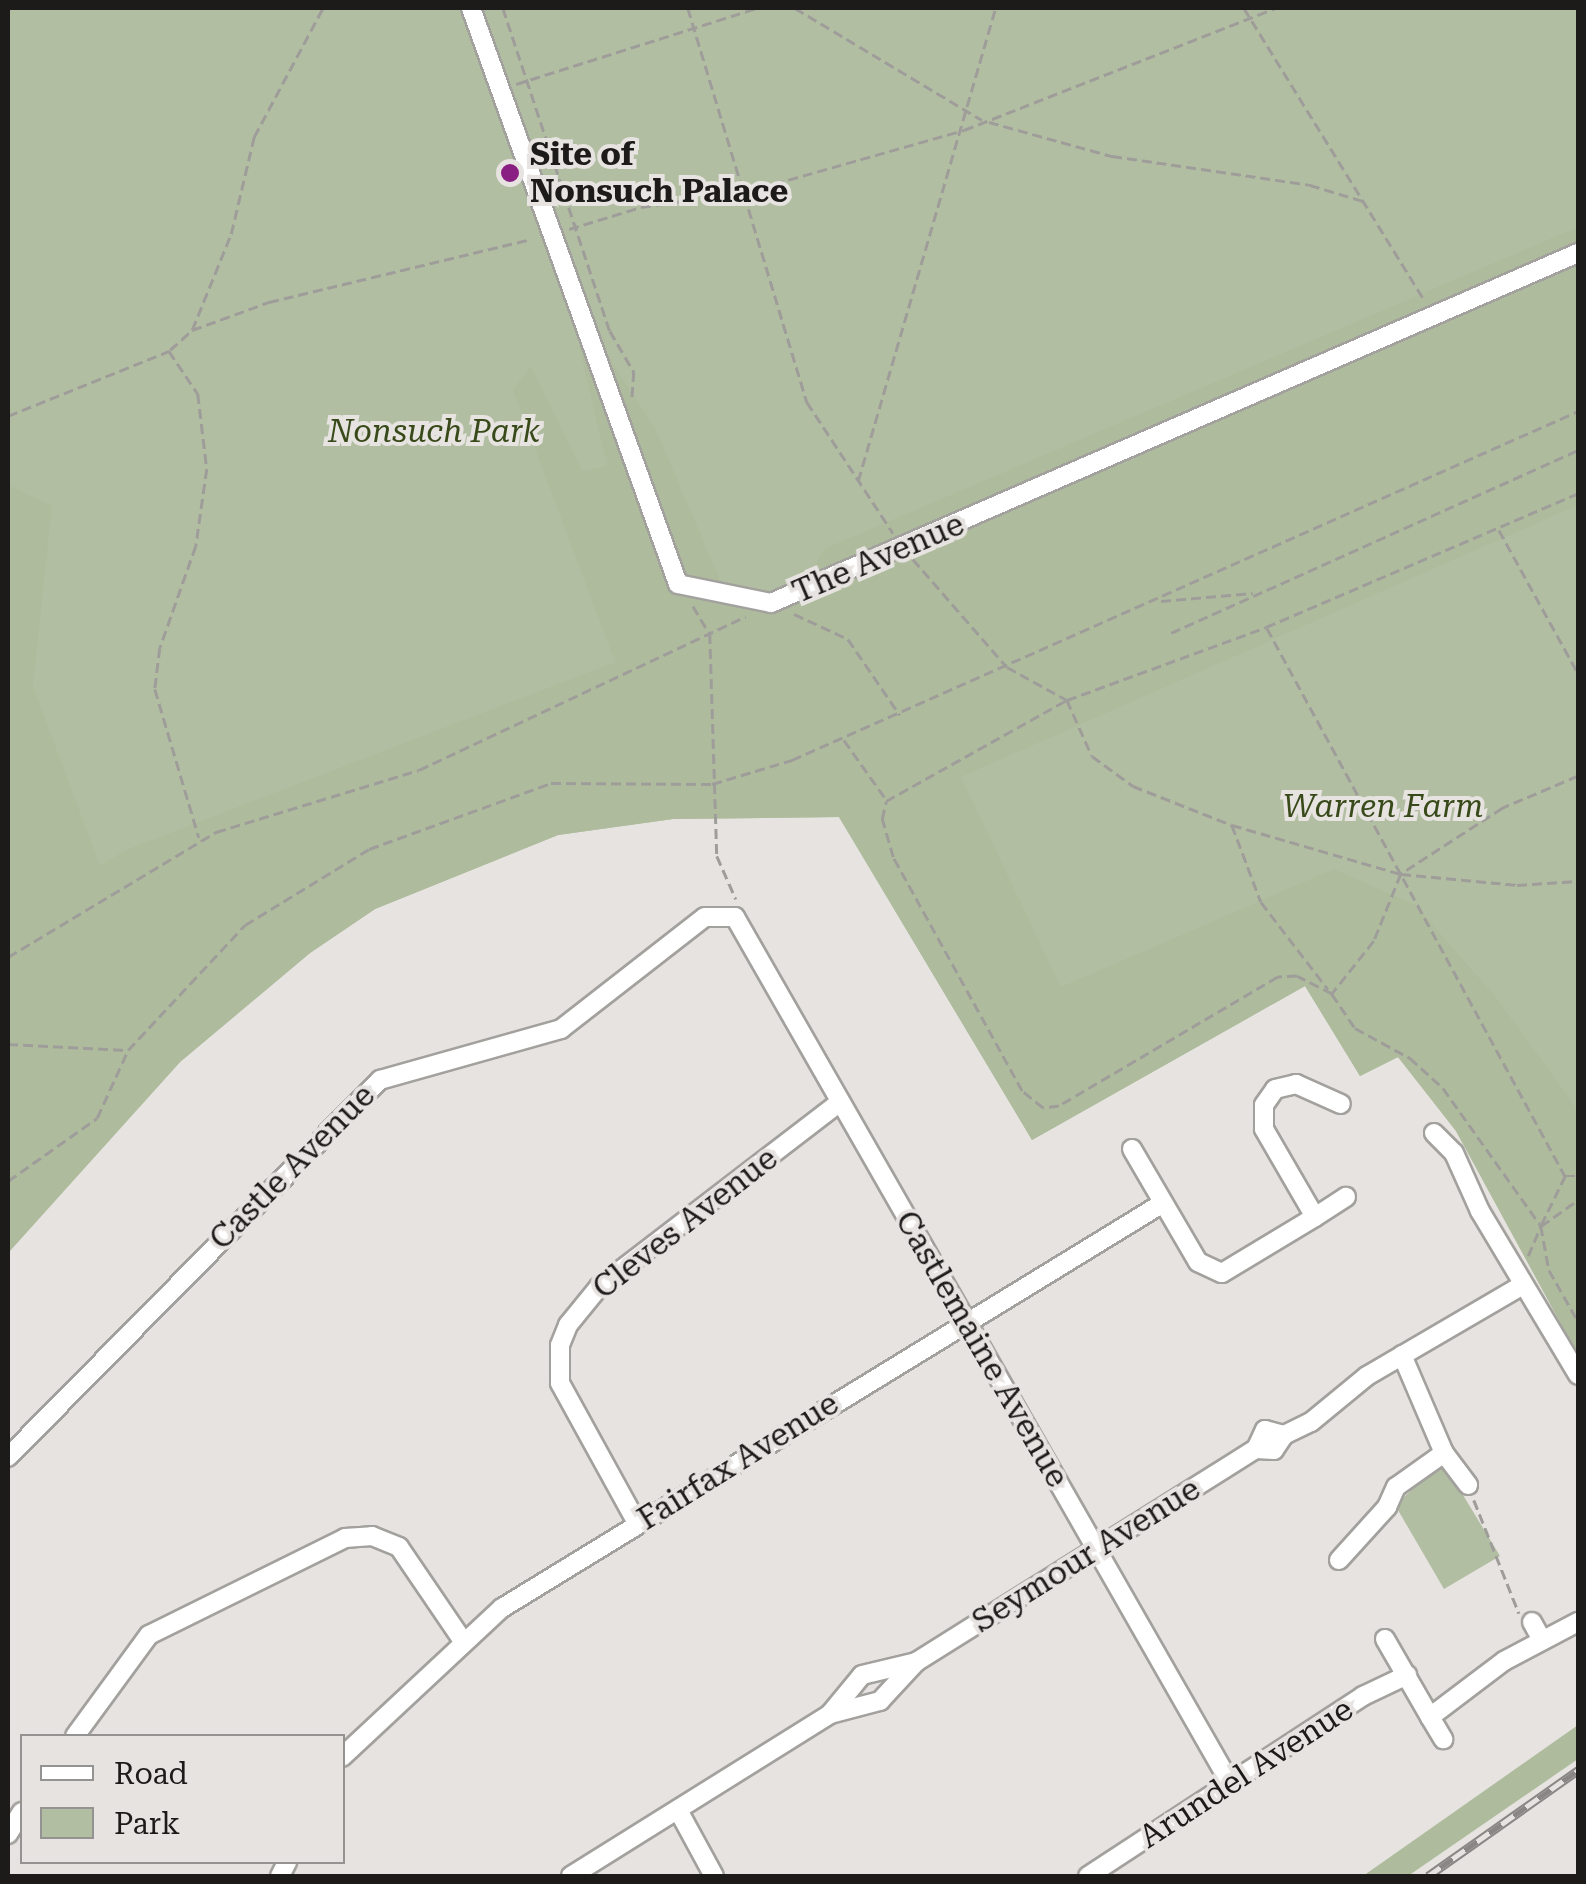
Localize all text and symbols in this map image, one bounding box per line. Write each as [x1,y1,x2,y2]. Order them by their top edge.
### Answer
place label: Site of Nonsuch Palace [530,136,788,211]
marker: Site of Nonsuch Palace [499,162,521,184]
park label: Nonsuch Park [328,412,540,450]
street label: The Avenue [787,505,969,611]
park label: Warren Farm [1283,787,1483,825]
street label: Castle Avenue [201,1076,383,1258]
street label: Cleves Avenue [585,1139,785,1307]
street label: Castlemaine Avenue [887,1204,1077,1494]
street label: Fairfax Avenue [631,1384,845,1538]
street label: Seymour Avenue [965,1469,1207,1641]
street label: Arundel Avenue [1132,1690,1360,1856]
legend [20,1734,345,1864]
text: Road [114,1756,188,1791]
text: Park [114,1806,180,1841]

